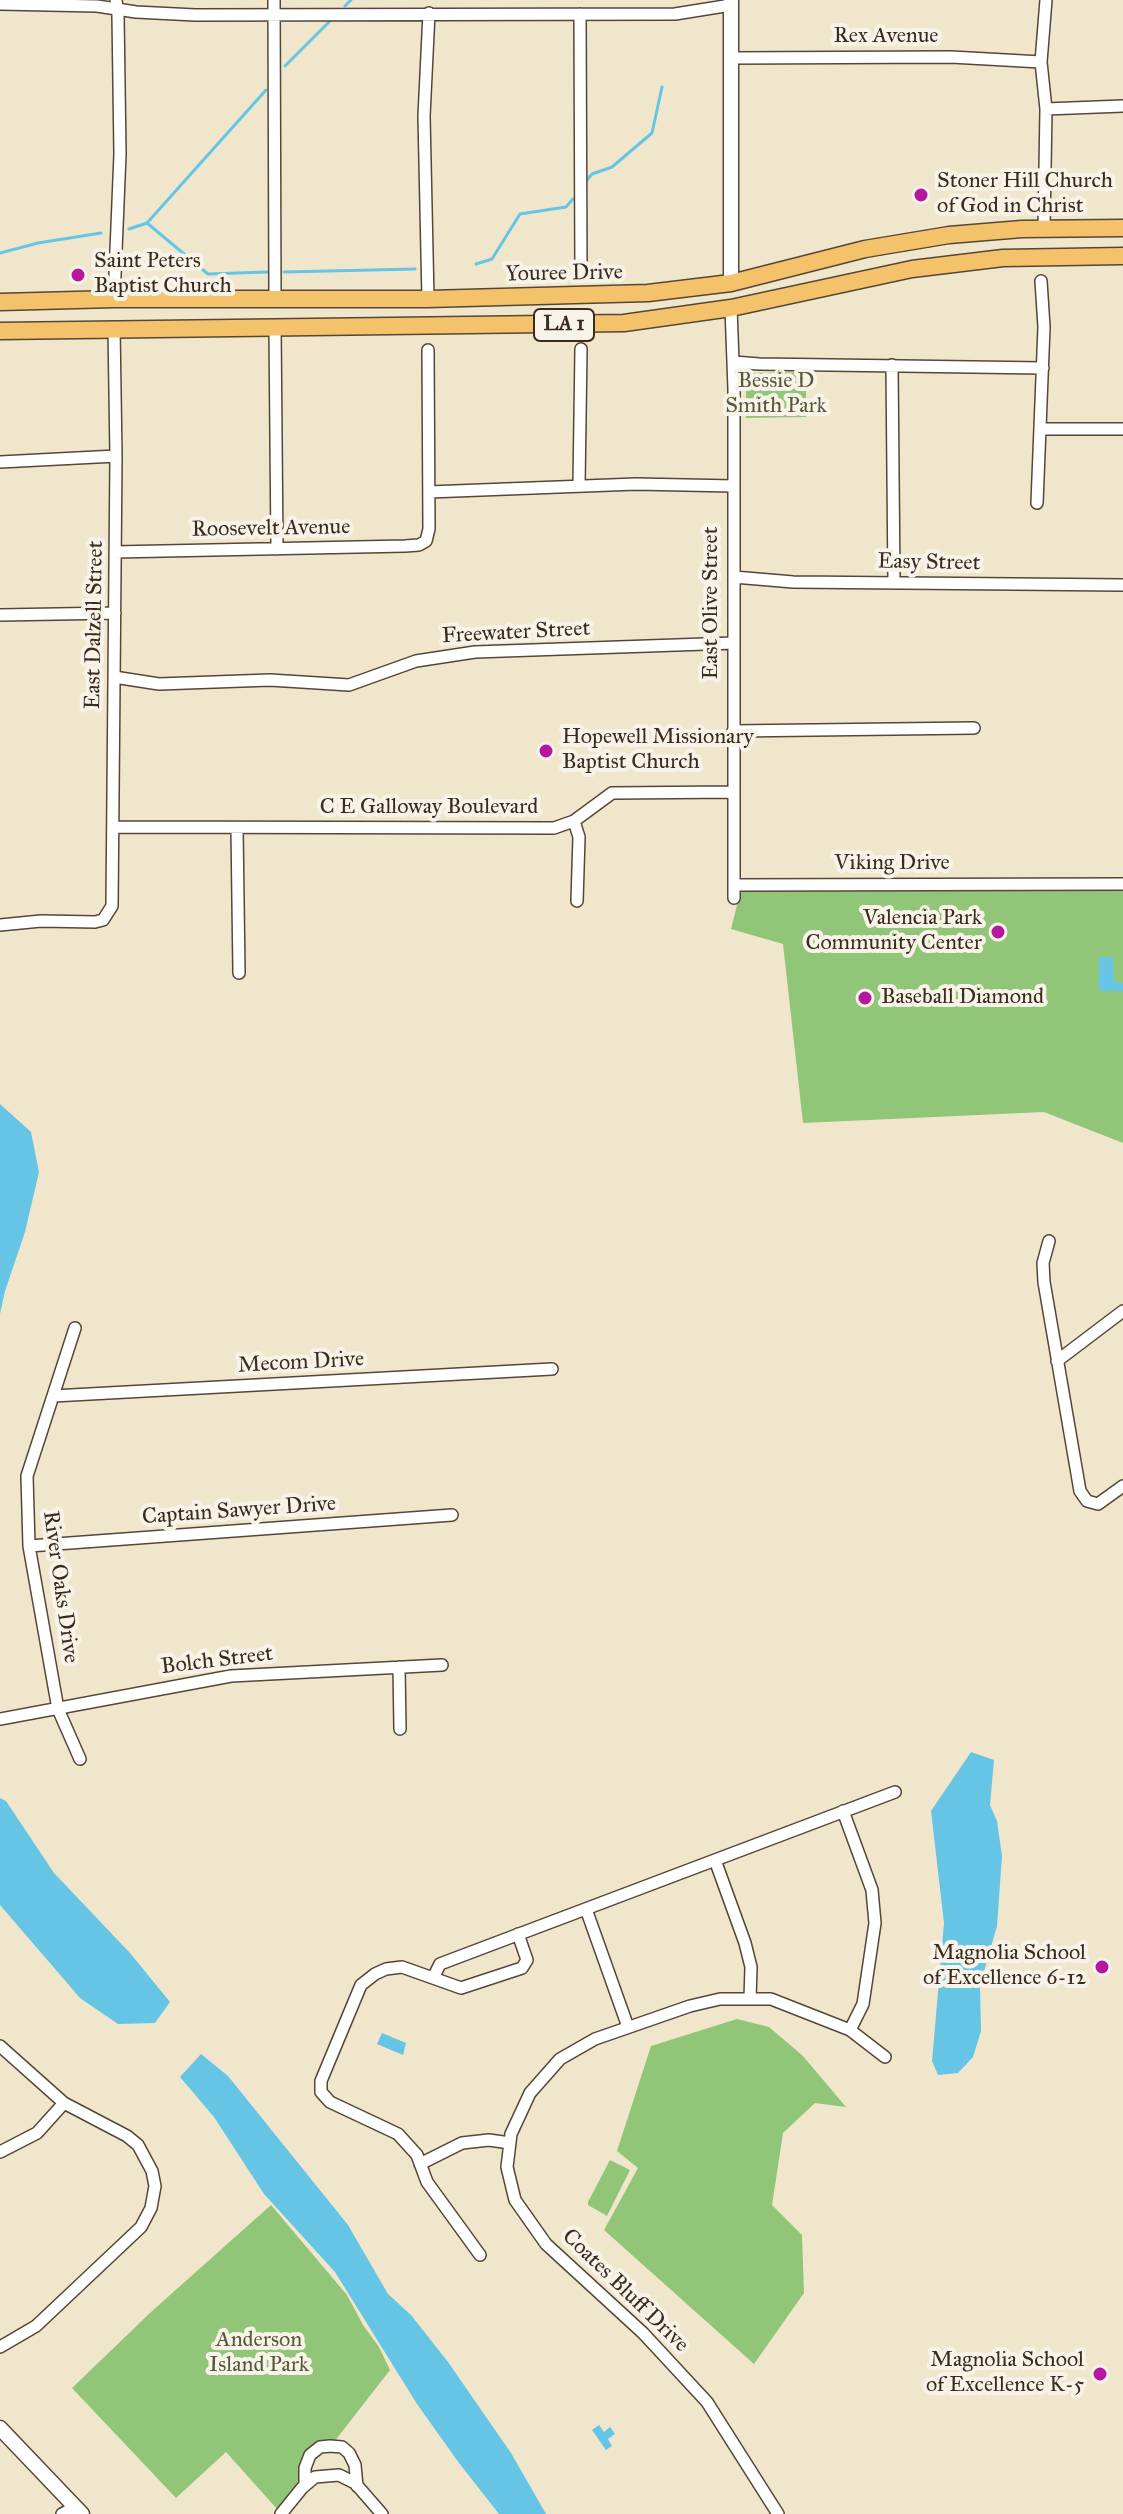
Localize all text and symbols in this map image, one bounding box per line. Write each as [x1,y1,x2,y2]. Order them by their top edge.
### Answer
street label: Rex Avenue [833,24,939,50]
place label: Stoner Hill Church of God in Christ [937,169,1113,220]
marker: Stoner Hill Church of God in Christ [912,186,930,204]
place label: Saint Peters Baptist Church [94,249,232,300]
street label: Youree Drive [505,260,623,288]
marker: Saint Peters Baptist Church [69,266,87,284]
road number: LA 1 [534,309,594,341]
park label: Bessie D Smith Park [725,369,827,420]
street label: Roosevelt Avenue [191,514,351,544]
street label: East Olive Street [699,527,725,679]
street label: East Dalzell Street [80,540,110,710]
street label: Easy Street [877,549,981,577]
street label: Freewater Street [441,616,591,650]
place label: Hopewell Missionary Baptist Church [562,725,754,776]
marker: Hopewell Missionary Baptist Church [537,742,555,760]
street label: C E Galloway Boulevard [320,795,538,821]
street label: Viking Drive [834,851,950,877]
place label: Valencia Park Community Center [805,906,982,958]
marker: Valencia Park Community Center [989,923,1007,941]
place label: Baseball Diamond [881,985,1044,1011]
marker: Baseball Diamond [856,989,874,1007]
street label: Mecom Drive [237,1347,365,1379]
street label: Captain Sawyer Drive [141,1491,337,1531]
street label: River Oaks Drive [36,1509,84,1665]
street label: Bolch Street [160,1641,274,1681]
place label: Magnolia School of Excellence 6-12 [923,1941,1086,1992]
marker: Magnolia School of Excellence 6-12 [1093,1958,1111,1976]
street label: Coates Bluff Drive [556,2224,694,2358]
park label: Anderson Island Park [209,2328,309,2380]
place label: Magnolia School of Excellence K-5 [926,2348,1084,2400]
marker: Magnolia School of Excellence K-5 [1091,2365,1109,2383]

